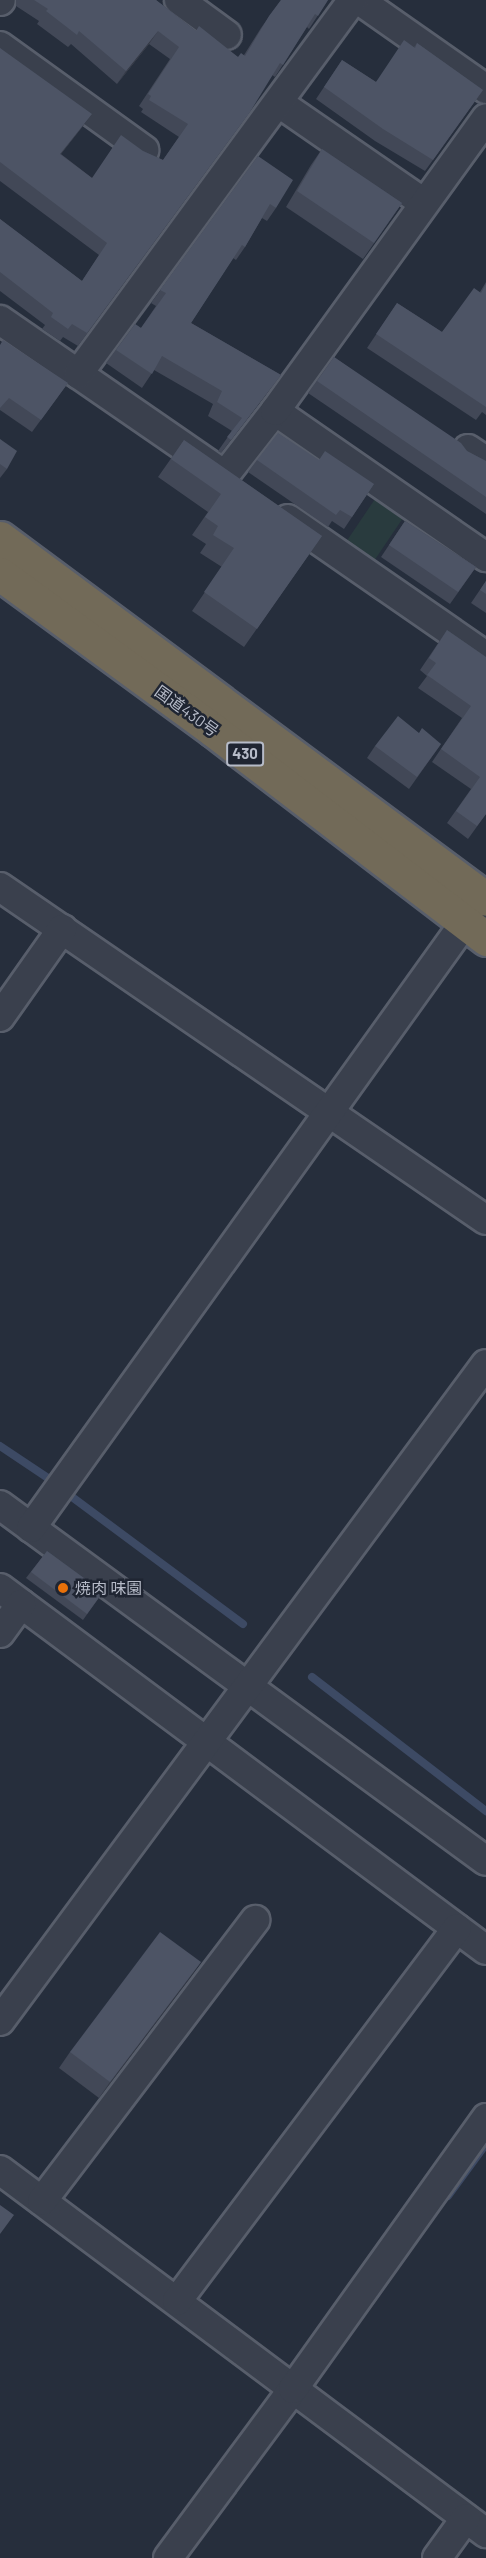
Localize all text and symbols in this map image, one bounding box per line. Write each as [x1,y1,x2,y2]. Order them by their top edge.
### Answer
street label: 国道430号 [151,681,223,741]
road number: 430 [226,742,264,766]
place label: 焼肉 味園 [75,1578,142,1598]
marker: 焼肉 味園 [56,1581,70,1595]

